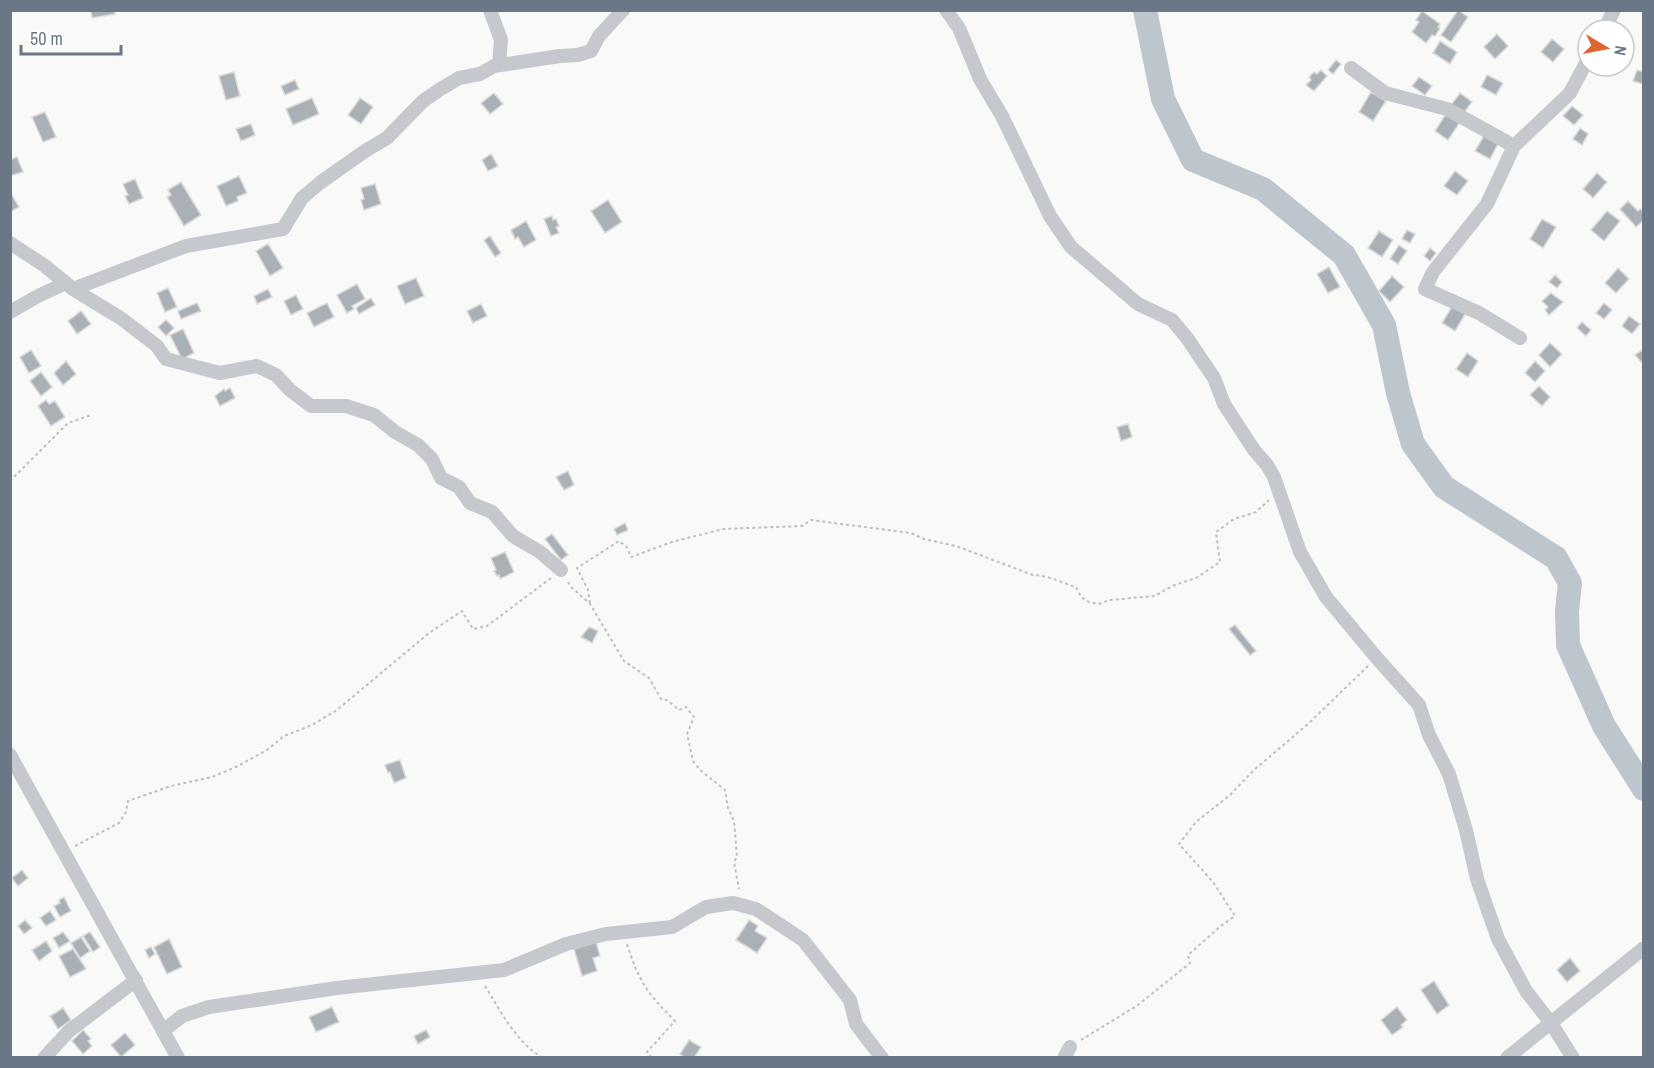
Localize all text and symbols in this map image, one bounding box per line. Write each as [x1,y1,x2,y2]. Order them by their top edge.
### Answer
scale bar [21,18,122,56]
north arrow [1576,18,1636,78]
text: 50 m [30,26,63,51]
text: N [1609,44,1632,57]

